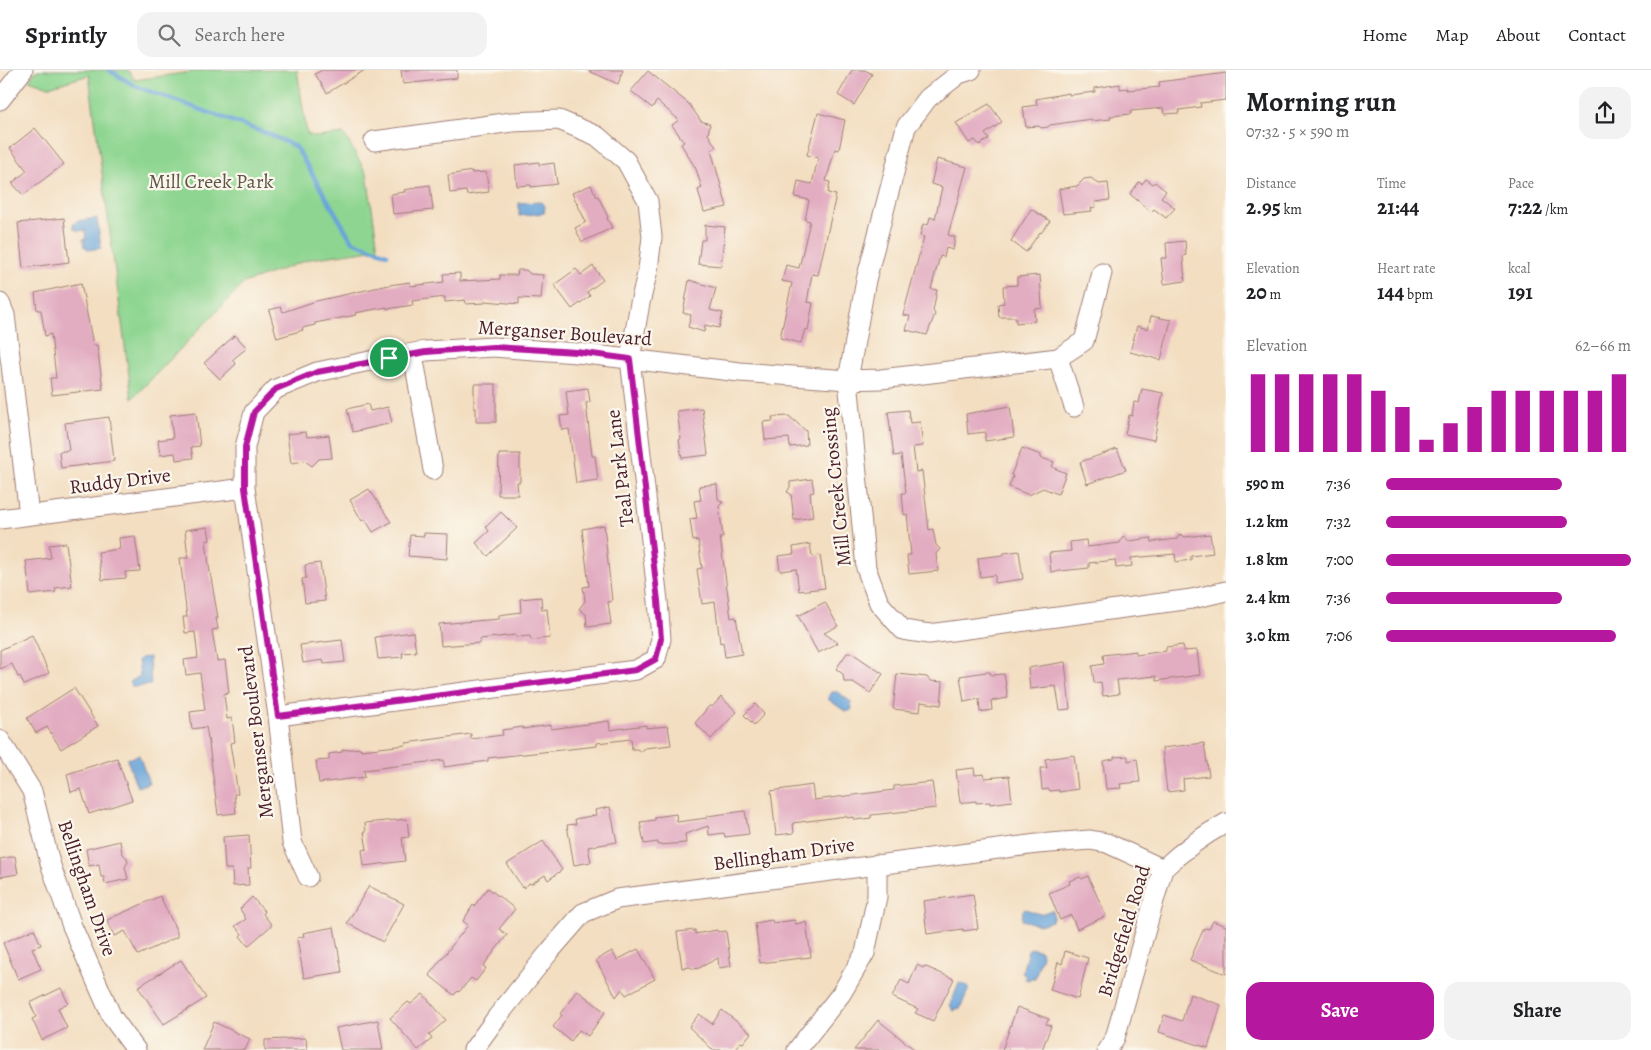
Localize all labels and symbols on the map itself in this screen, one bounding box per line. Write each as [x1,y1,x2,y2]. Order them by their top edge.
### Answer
park label: Mill Creek Park [148,168,274,195]
street label: Merganser Boulevard [477,313,653,353]
pin [368,337,410,379]
street label: Mill Creek Crossing [814,406,858,568]
street label: Teal Park Lane [599,408,641,528]
street label: Ruddy Drive [68,461,172,501]
street label: Merganser Boulevard [232,644,280,820]
street label: Bellingham Drive [51,816,123,960]
street label: Bellingham Drive [712,831,857,877]
street label: Bridgefield Road [1091,861,1157,1000]

